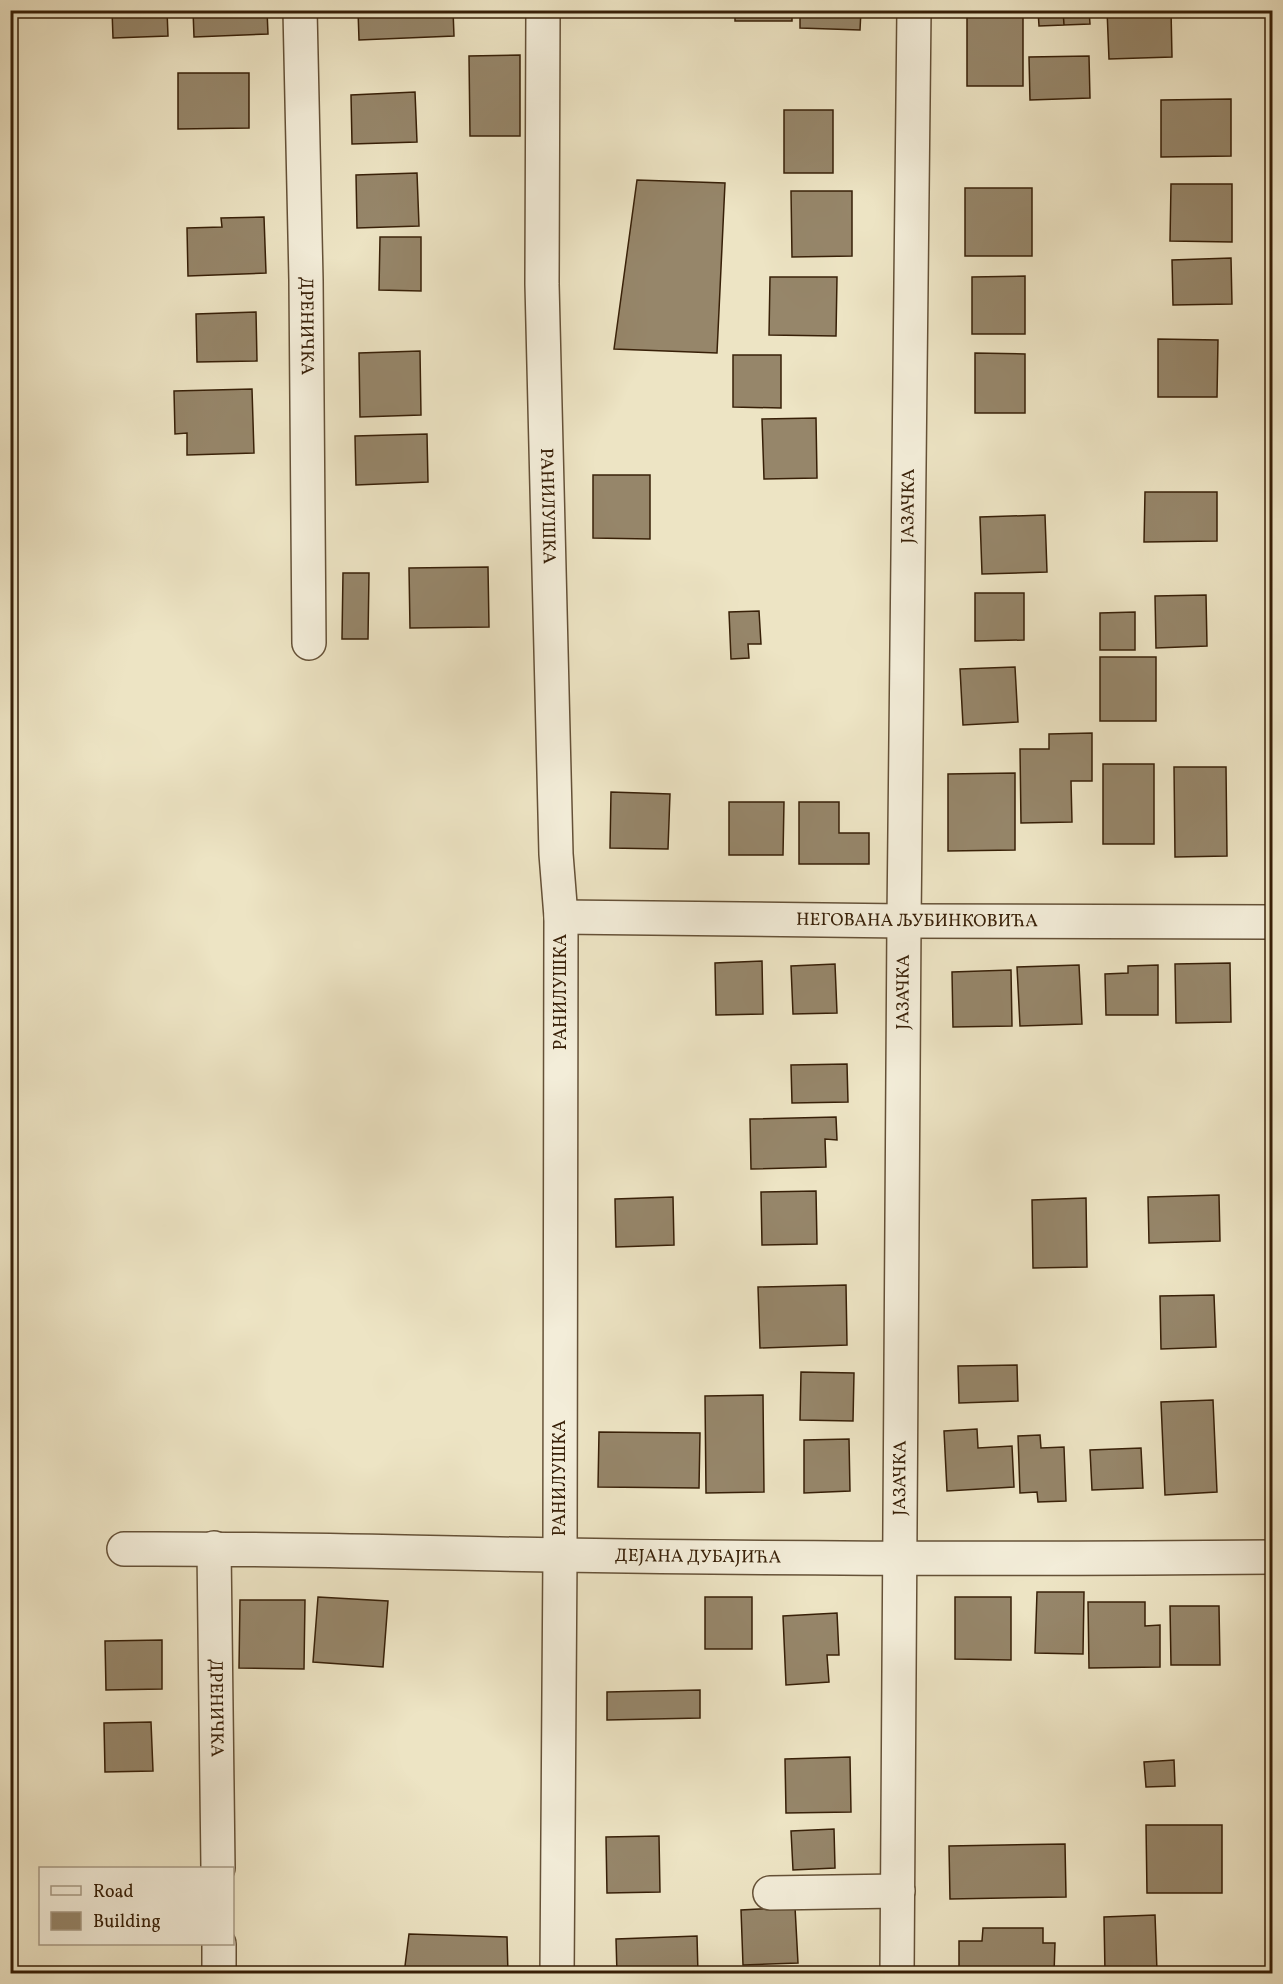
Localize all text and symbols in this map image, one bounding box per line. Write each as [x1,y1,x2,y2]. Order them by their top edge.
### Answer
street label: ДРЕНИЧКА [293,277,319,375]
street label: РАНИЛУШКА [534,447,561,565]
street label: ЈАЗАЧКА [896,468,921,544]
street label: НЕГОВАНА ЉУБИНКОВИЋА [796,907,1038,934]
street label: РАНИЛУШКА [549,934,574,1050]
street label: ЈАЗАЧКА [891,954,916,1030]
street label: РАНИЛУШКА [548,1420,573,1536]
street label: ЈАЗАЧКА [888,1440,913,1516]
street label: ДЕЈАНА ДУБАЈИЋА [615,1543,782,1570]
street label: ДРЕНИЧКА [203,1659,229,1758]
legend [39,1867,234,1945]
text: Road [93,1880,134,1905]
text: Building [93,1910,161,1935]

